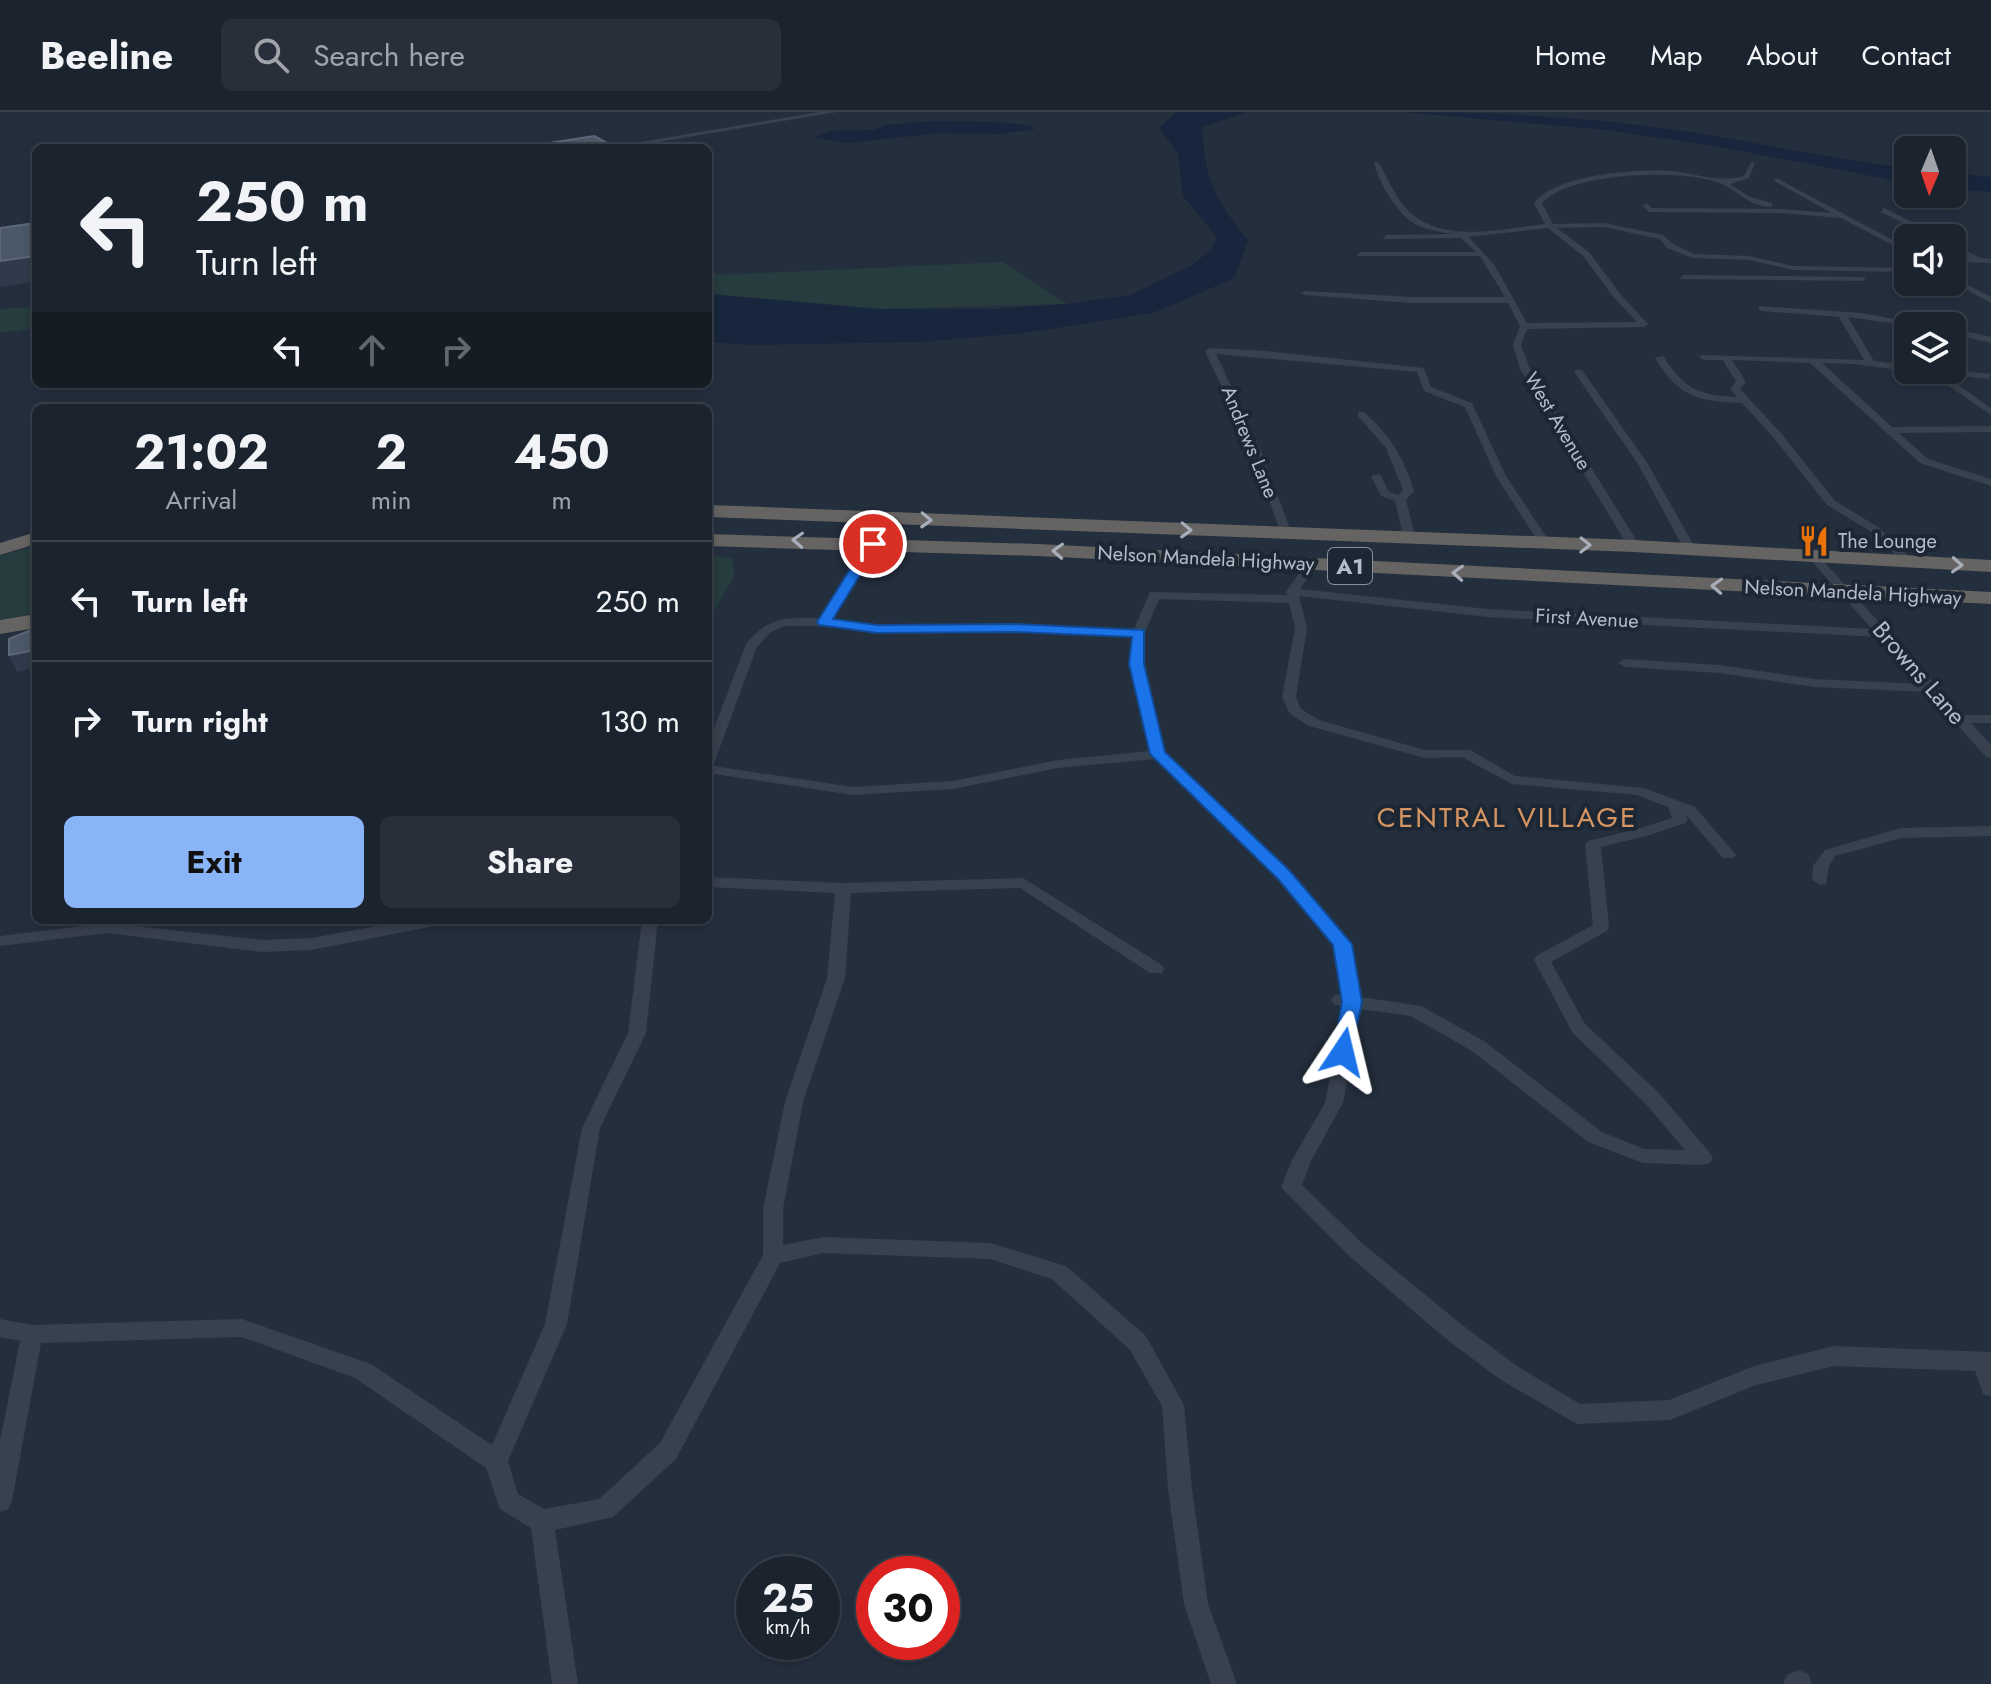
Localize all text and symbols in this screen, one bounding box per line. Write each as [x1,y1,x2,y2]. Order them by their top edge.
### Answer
search box [221,19,781,91]
text: Beeline [40,28,173,83]
icon: search [249,33,293,77]
text: Search here [313,34,465,77]
text: Home [1535,35,1606,76]
text: Map [1650,35,1702,76]
text: About [1746,35,1818,76]
text: Contact [1862,35,1951,76]
north arrow [1894,136,1966,208]
map controls [1894,136,1966,384]
text: 250 m [196,161,369,242]
icon: left [64,176,168,280]
button: sound [1894,224,1966,296]
text: Turn left [196,236,317,288]
button: layers [1894,312,1966,384]
icon: left [266,328,310,372]
icon: ahead [350,328,394,372]
icon: right [434,328,478,372]
street label: West Avenue [1517,367,1598,476]
street label: Andrews Lane [1214,382,1285,503]
text: 21:02 [134,418,269,487]
text: 2 [375,418,407,487]
text: 450 [514,418,610,487]
text: Arrival [166,481,237,519]
text: min [371,481,412,519]
text: m [552,481,572,519]
pin [839,510,907,578]
one-way arrow [920,511,933,528]
icon: arrive [851,522,895,566]
one-way arrow [1180,522,1193,539]
restaurant icon: The Lounge [1797,524,1831,558]
place label: The Lounge [1838,527,1937,556]
one-way arrow [791,532,804,549]
one-way arrow [1579,536,1592,554]
street label: Nelson Mandela Highway [1097,538,1315,579]
one-way arrow [1051,543,1064,560]
road number: A1 [1328,548,1372,584]
one-way arrow [1951,556,1964,573]
one-way arrow [1451,564,1464,581]
street label: Nelson Mandela Highway [1744,572,1962,613]
one-way arrow [1710,578,1723,595]
icon: left [64,579,108,623]
text: Turn left [132,580,247,623]
text: 250 m [596,580,680,623]
street label: First Avenue [1535,601,1639,636]
street label: Browns Lane [1864,613,1974,732]
icon: right [64,699,108,743]
text: Turn right [132,700,268,743]
text: 130 m [600,700,680,743]
district label: CENTRAL VILLAGE [1377,797,1637,838]
button: Exit [64,816,364,908]
button: Share [380,816,680,908]
position arrow [1301,1010,1385,1094]
speed limit sign: 30 [856,1556,960,1660]
text: 25 [762,1569,814,1627]
text: km/h [765,1613,811,1642]

